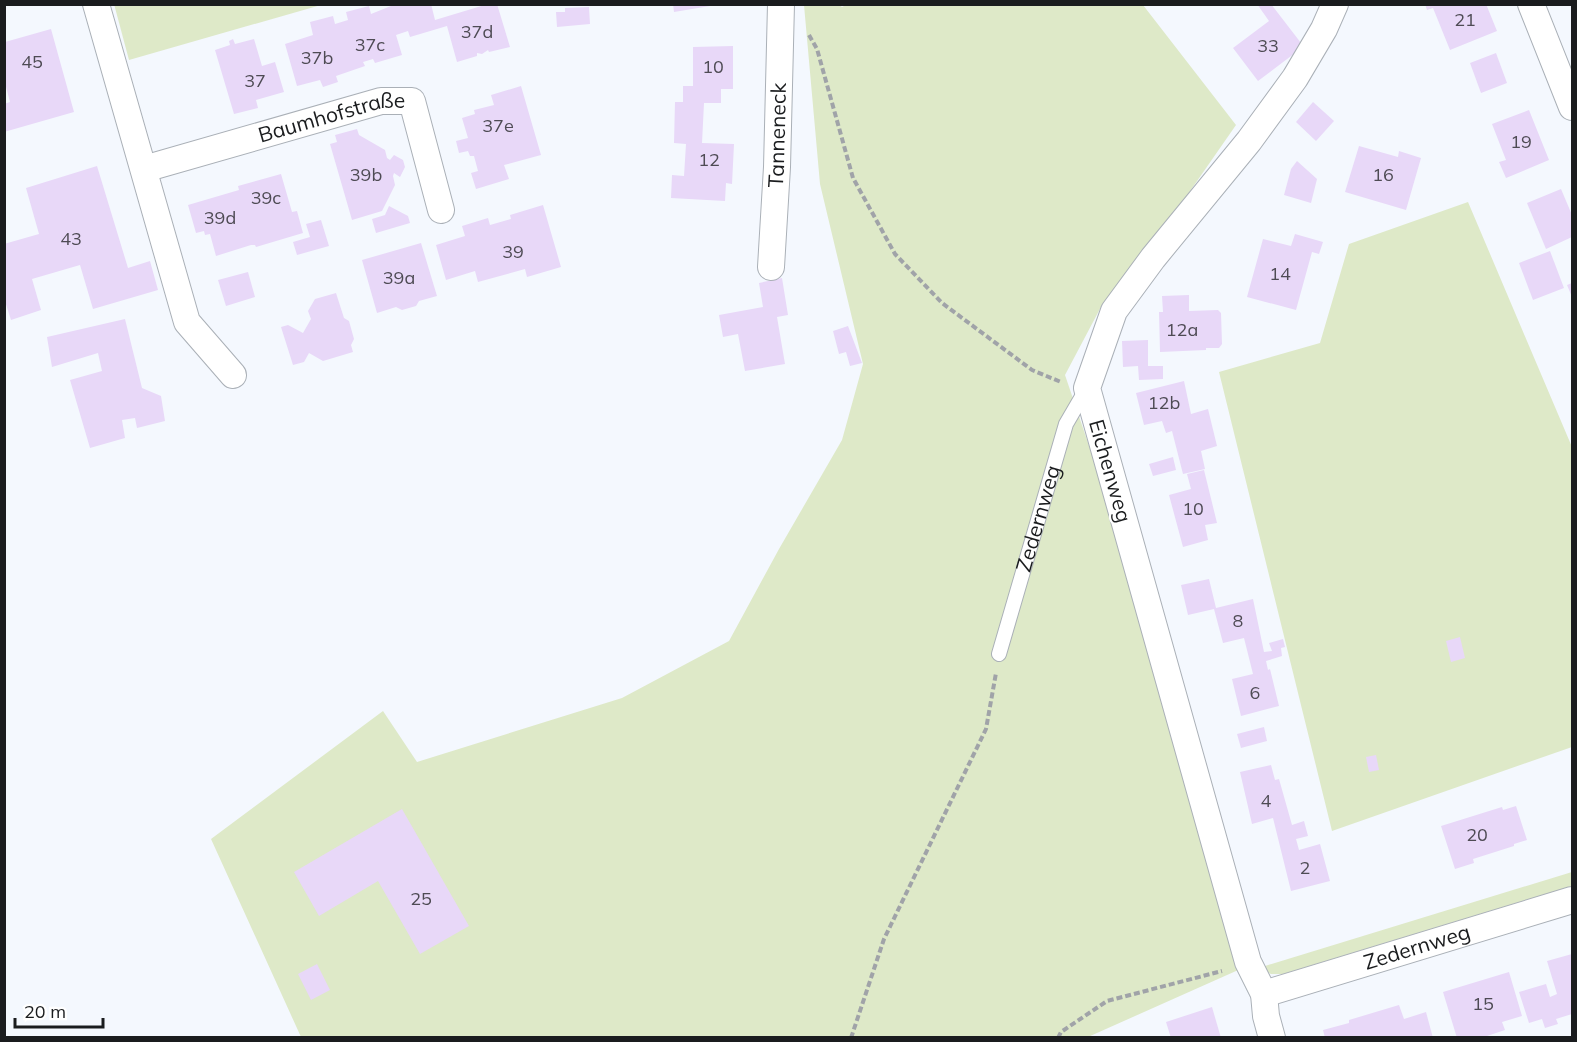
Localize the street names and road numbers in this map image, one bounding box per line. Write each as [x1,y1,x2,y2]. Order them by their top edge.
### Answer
street label: Tanneneck [762,82,791,188]
street label: Baumhofstraße [255,87,405,148]
street label: Eichenweg [1084,416,1138,525]
street label: Zedernweg [1010,462,1065,575]
street label: Zedernweg [1360,918,1473,975]

